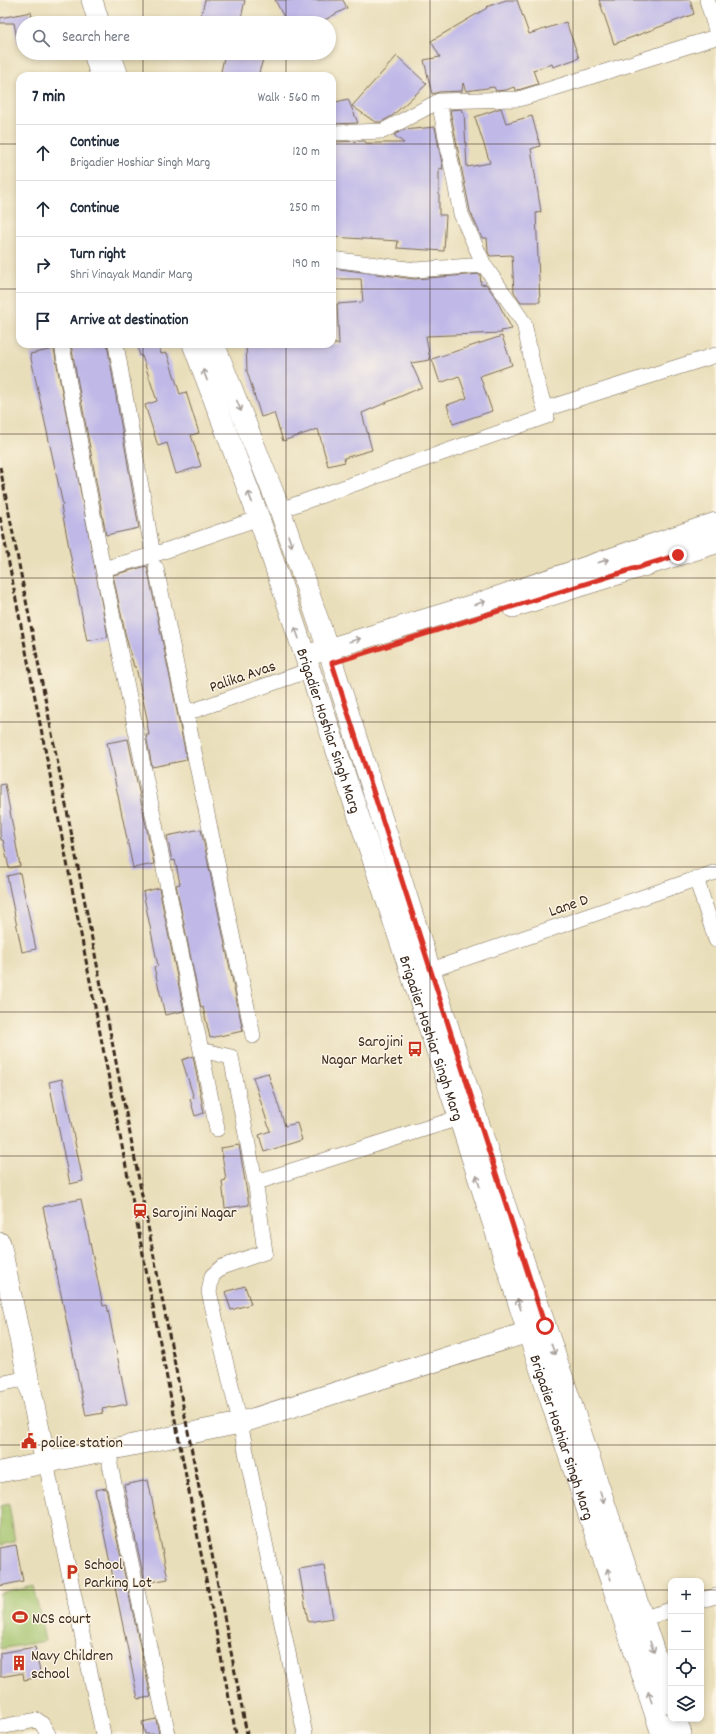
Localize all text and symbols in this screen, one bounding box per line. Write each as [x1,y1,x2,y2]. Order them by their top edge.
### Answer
search box [16,16,336,60]
icon: search [30,27,52,49]
text: Search here [62,27,130,49]
text: 7 min [32,86,65,110]
text: Walk · 560 m [258,89,320,108]
text: Continue [70,132,119,154]
icon: ahead [32,142,54,164]
text: 120 m [292,143,320,162]
text: Brigadier Hoshiar Singh Marg [70,154,210,173]
icon: ahead [32,198,54,220]
text: Continue [70,198,119,220]
text: 250 m [289,199,320,218]
text: Turn right [70,244,126,266]
icon: right [32,254,54,276]
text: 190 m [292,255,320,274]
text: Shri Vinayak Mandir Marg [70,266,193,285]
icon: arrive [32,310,54,332]
text: Arrive at destination [70,310,188,332]
one-way arrow [200,370,208,382]
one-way arrow [235,400,243,412]
one-way arrow [246,491,254,503]
one-way arrow [287,534,295,546]
route end [669,546,687,564]
one-way arrow [597,557,609,565]
one-way arrow [473,599,486,606]
one-way arrow [293,627,300,640]
one-way arrow [349,636,362,643]
street label: Brigadier Hoshiar Singh Marg [289,646,366,817]
street label: Palika Avas [207,655,279,699]
street label: Lane D [546,889,592,924]
street label: Brigadier Hoshiar Singh Marg [392,953,468,1124]
place label: Sarojini Nagar Market [321,1031,403,1072]
bus stop icon: Sarojini Nagar Market [406,1040,424,1058]
one-way arrow [474,1174,481,1187]
station icon: Sarojini Nagar [131,1202,149,1220]
place label: Sarojini Nagar [152,1202,237,1225]
one-way arrow [514,1299,522,1311]
route start [536,1317,554,1335]
one-way arrow [549,1343,557,1355]
street label: Brigadier Hoshiar Singh Marg [522,1352,599,1523]
public building icon: police station [20,1432,38,1450]
place label: police station [41,1432,123,1455]
one-way arrow [599,1490,606,1503]
place label: School Parking Lot [84,1554,152,1595]
parking icon: School Parking Lot [63,1563,81,1581]
one-way arrow [604,1568,612,1580]
map controls [668,1578,704,1722]
button: + [668,1578,704,1614]
sports icon: NCS court [11,1608,29,1626]
place label: NCS court [32,1608,91,1631]
button: − [668,1614,704,1650]
one-way arrow [649,1640,656,1653]
place label: Navy Children school [31,1645,113,1686]
button: locate [668,1650,704,1686]
building icon: Navy Children school [10,1654,28,1672]
button: layers [668,1686,704,1722]
one-way arrow [646,1691,653,1704]

